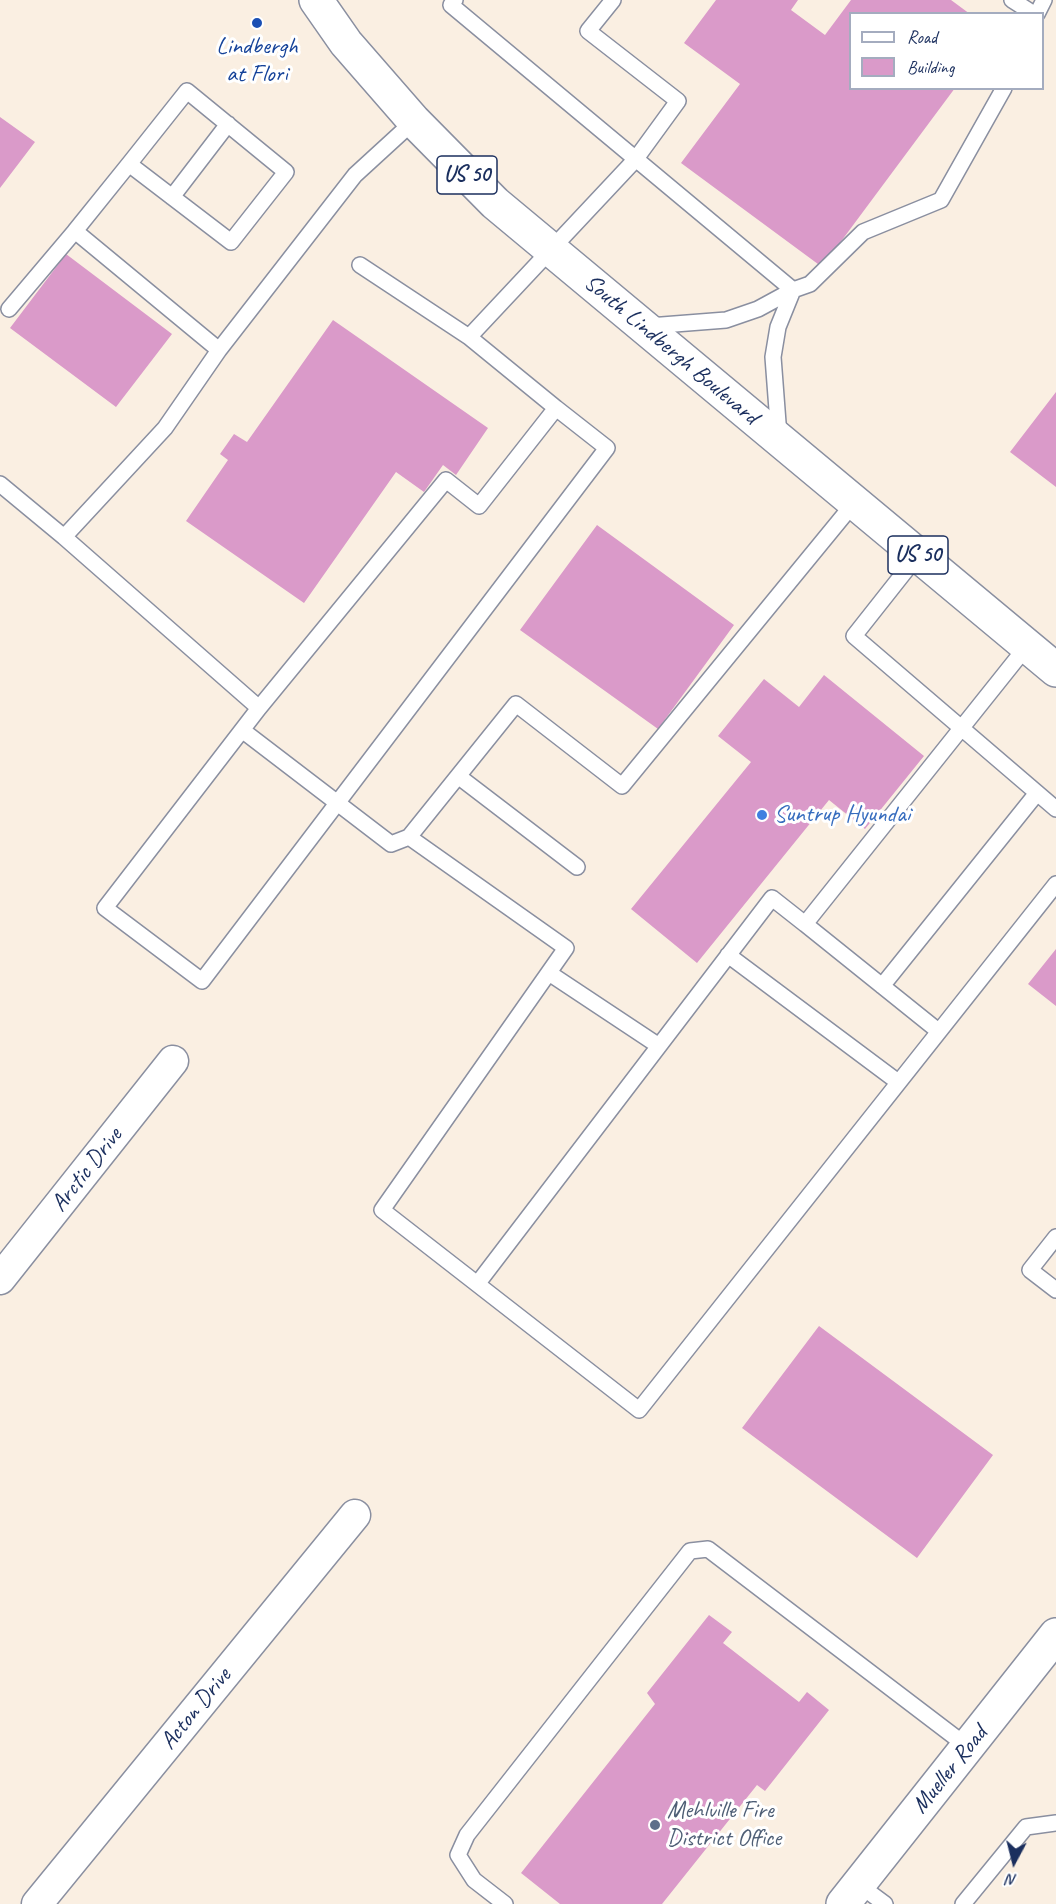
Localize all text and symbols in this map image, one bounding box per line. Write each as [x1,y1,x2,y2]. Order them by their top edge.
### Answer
legend [849,12,1044,90]
marker: Lindbergh at Flori [250,16,264,30]
text: Road [907,26,937,48]
place label: Lindbergh at Flori [216,33,298,89]
text: Building [907,56,954,78]
road number: US 50 [437,156,497,194]
street label: South Lindbergh Boulevard [578,269,764,431]
road number: US 50 [888,536,948,574]
place label: Suntrup Hyundai [774,801,910,829]
marker: Suntrup Hyundai [755,808,769,822]
street label: Arctic Drive [45,1122,129,1218]
street label: Acton Drive [154,1662,238,1756]
street label: Mueller Road [906,1720,994,1820]
place label: Mehlville Fire District Office [667,1797,781,1853]
marker: Mehlville Fire District Office [648,1818,662,1832]
north arrow [984,1832,1044,1892]
text: N [1006,1869,1018,1890]

